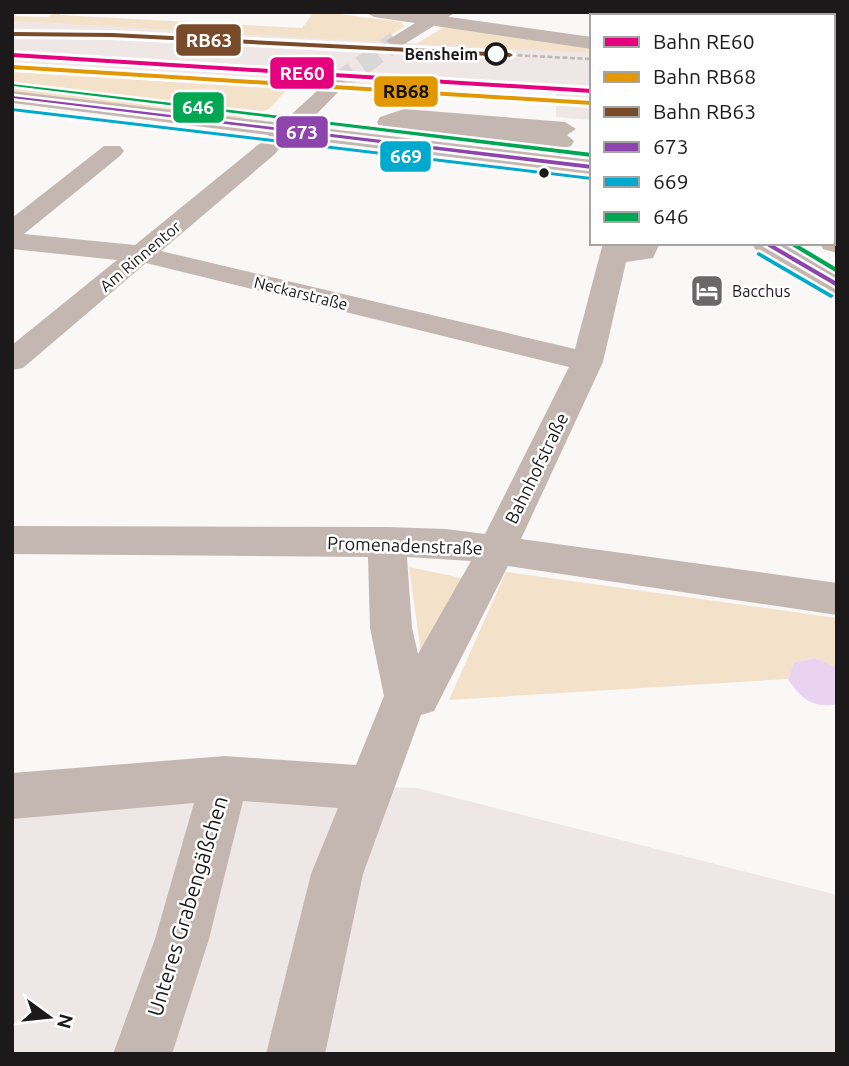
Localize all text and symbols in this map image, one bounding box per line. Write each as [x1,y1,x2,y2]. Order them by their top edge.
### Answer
legend [590,14,835,245]
line badge: RB63 [175,23,242,57]
text: RB63 [186,29,232,51]
text: Bahn RE60 [653,29,755,53]
marker: Bensheim [485,43,507,65]
place label: Bensheim [404,45,478,63]
line badge: RE60 [269,56,335,90]
text: RE60 [279,62,325,84]
text: Bahn RB68 [653,64,756,88]
line badge: RB68 [373,75,439,108]
text: RB68 [383,80,429,102]
line badge: 646 [172,91,225,124]
text: 646 [182,96,214,118]
text: Bahn RB63 [653,99,756,123]
line badge: 673 [275,115,329,149]
text: 673 [286,121,318,143]
text: 673 [653,134,689,158]
line badge: 669 [379,140,432,173]
text: 669 [390,145,422,167]
unlabelled marker [537,166,551,180]
text: 669 [653,169,689,193]
text: 646 [653,204,689,228]
street label: Am Rinnentor [96,217,184,295]
hotel icon: Bacchus [688,272,726,310]
street label: Neckarstraße [252,273,350,313]
place label: Bacchus [732,282,790,300]
street label: Bahnhofstraße [501,409,571,527]
street label: Promenadenstraße [327,532,483,558]
street label: Unteres Grabengäßchen [142,793,232,1019]
north arrow [14,982,84,1052]
text: N [53,1012,78,1031]

